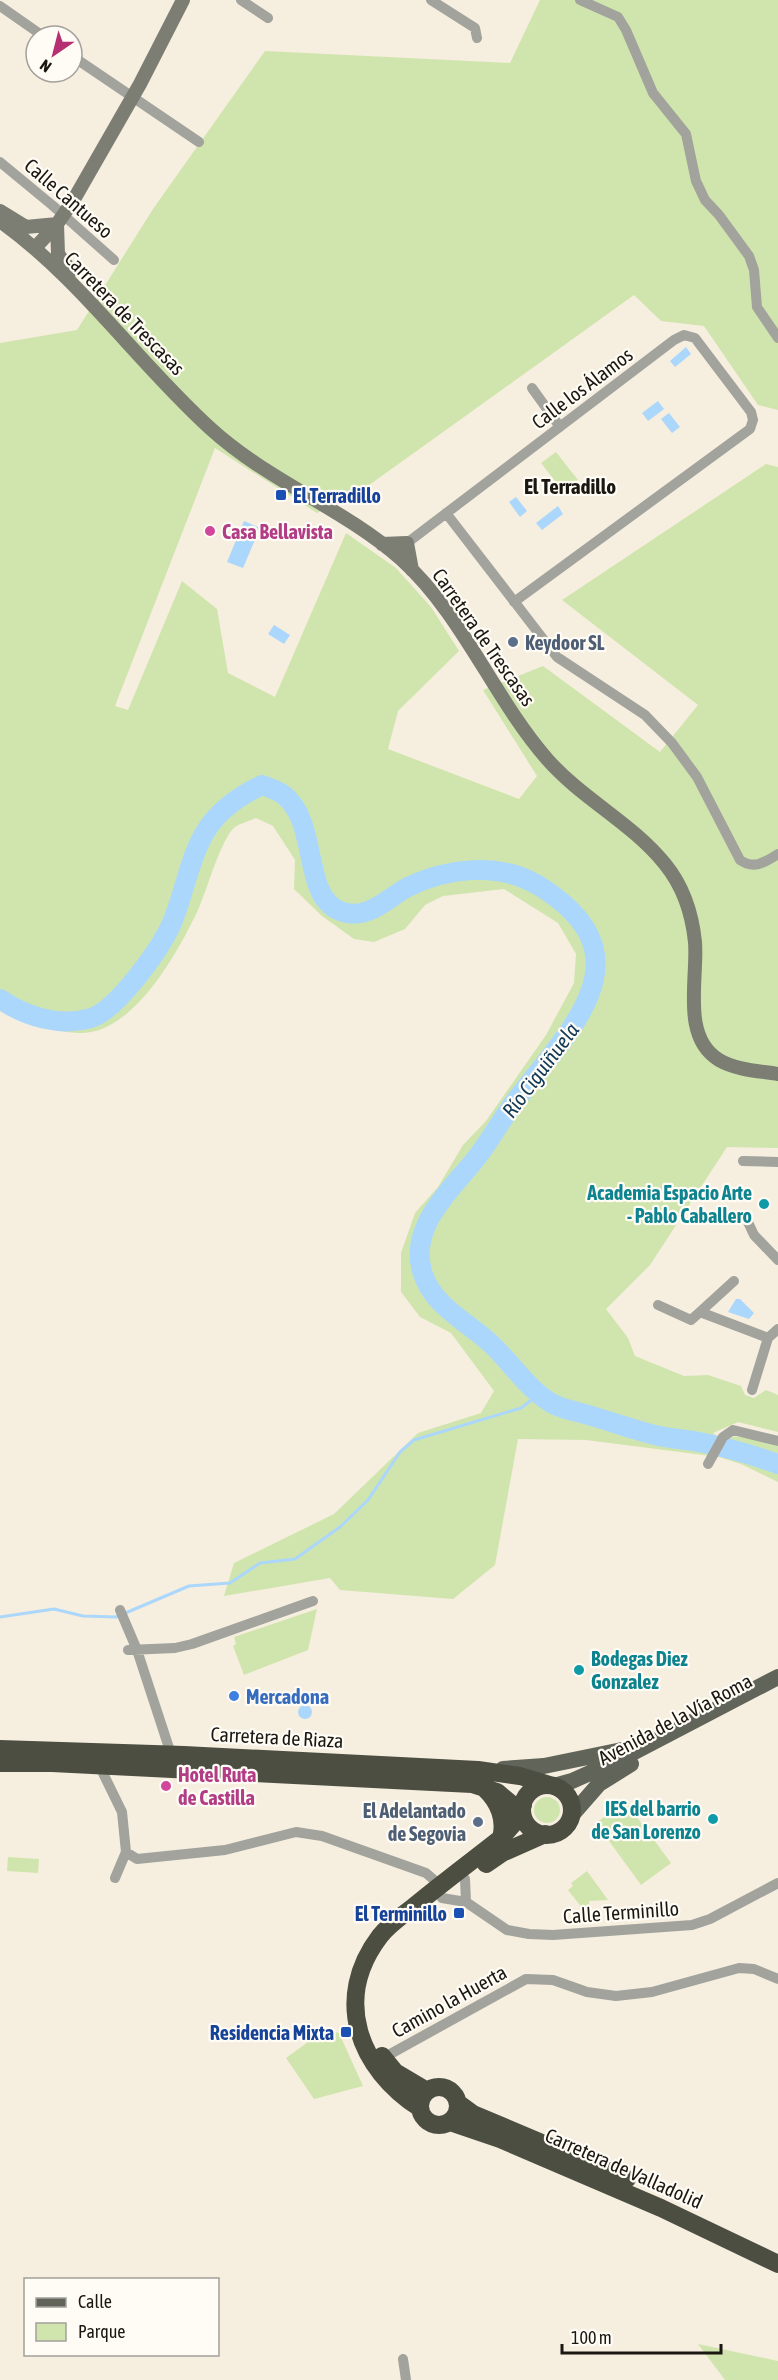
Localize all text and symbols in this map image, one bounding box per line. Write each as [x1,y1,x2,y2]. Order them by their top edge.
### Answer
north arrow [24,24,84,84]
text: N [36,56,54,76]
street label: Calle Cantueso [20,153,118,243]
street label: Carretera de Trescasas [60,247,190,379]
street label: Calle los Álamos [527,343,637,433]
district label: El Terradillo [524,474,616,498]
place label: El Terradillo [293,484,381,507]
marker: El Terradillo [274,488,288,502]
place label: Casa Bellavista [222,520,333,543]
marker: Casa Bellavista [203,524,217,538]
street label: Carretera de Trescasas [428,564,540,710]
place label: Keydoor SL [525,631,605,654]
marker: Keydoor SL [506,635,520,649]
water label: Río Ciguiñuela [497,1018,583,1122]
place label: Academia Espacio Arte - Pablo Caballero [586,1181,752,1227]
marker: Academia Espacio Arte - Pablo Caballero [757,1197,771,1211]
place label: Bodegas Diez Gonzalez [591,1647,689,1693]
marker: Bodegas Diez Gonzalez [572,1663,586,1677]
street label: Avenida de la Vía Roma [594,1669,756,1769]
place label: Mercadona [246,1685,329,1708]
marker: Mercadona [227,1689,241,1703]
street label: Carretera de Riaza [210,1722,344,1752]
place label: Hotel Ruta de Castilla [178,1763,256,1809]
marker: Hotel Ruta de Castilla [159,1779,173,1793]
place label: IES del barrio de San Lorenzo [591,1797,701,1843]
place label: El Adelantado de Segovia [363,1799,466,1845]
marker: IES del barrio de San Lorenzo [706,1812,720,1826]
marker: El Adelantado de Segovia [471,1815,485,1829]
street label: Calle Terminillo [562,1896,680,1928]
place label: El Terminillo [355,1902,447,1925]
marker: El Terminillo [452,1906,466,1920]
street label: Camino la Huerta [388,1960,510,2042]
place label: Residencia Mixta [210,2021,334,2044]
marker: Residencia Mixta [339,2025,353,2039]
street label: Carretera de Valladolid [542,2123,706,2213]
legend [24,2278,219,2356]
text: Calle [78,2291,112,2312]
scale bar [562,2317,721,2355]
text: Parque [78,2321,126,2342]
text: 100 m [571,2327,612,2348]

